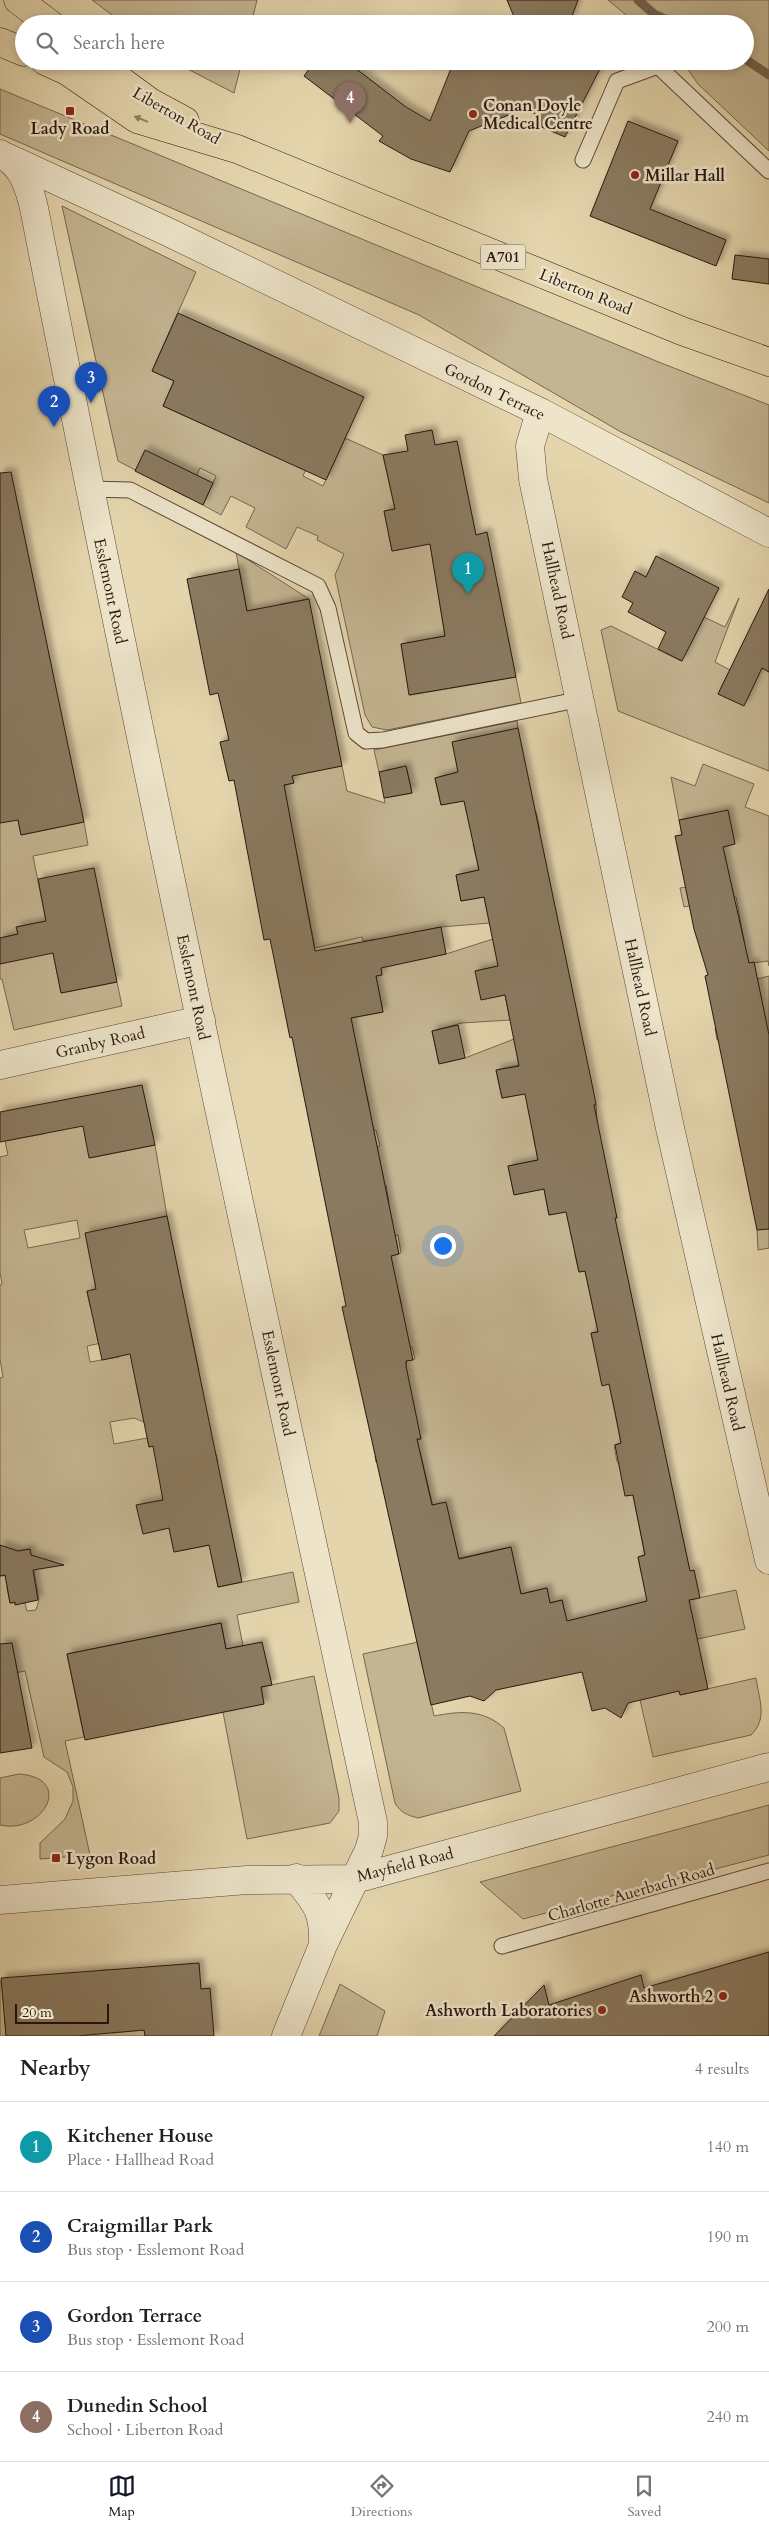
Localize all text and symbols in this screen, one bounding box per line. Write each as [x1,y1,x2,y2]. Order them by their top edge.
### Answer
search box [15,15,754,70]
icon: search [33,29,61,57]
text: Search here [73,30,165,56]
street label: Liberton Road [129,82,225,150]
pin: 4 [334,82,366,123]
place label: Conan Doyle Medical Centre [483,95,593,135]
marker: Lady Road [64,105,76,117]
marker: Conan Doyle Medical Centre [467,108,479,120]
one-way arrow [133,115,148,123]
place label: Lady Road [31,118,109,140]
place label: Millar Hall [645,165,725,187]
marker: Millar Hall [629,169,641,181]
road number: A701 [480,244,526,270]
street label: Liberton Road [536,263,636,321]
street label: Gordon Terrace [440,358,549,426]
pin: 3 [75,362,107,403]
pin: 2 [38,386,70,427]
street label: Esslemont Road [88,536,132,647]
street label: Hallhead Road [536,539,578,642]
pin: 1 [452,553,484,594]
street label: Esslemont Road [171,932,215,1043]
street label: Hallhead Road [619,936,661,1039]
street label: Granby Road [53,1022,148,1064]
your location [430,1233,456,1259]
street label: Esslemont Road [256,1328,300,1439]
street label: Hallhead Road [705,1331,749,1434]
street label: Mayfield Road [355,1842,456,1888]
place label: Lygon Road [66,1848,156,1870]
marker: Lygon Road [50,1852,62,1864]
street label: Charlotte Auerbach Road [545,1858,718,1927]
place label: Ashworth 2 [629,1986,713,2008]
marker: Ashworth 2 [717,1990,729,2002]
place label: Ashworth Laboratories [425,2000,592,2022]
scale bar [15,2001,109,2024]
text: 20 m [22,2003,52,2022]
marker: Ashworth Laboratories [596,2004,608,2016]
text: Nearby [20,2054,91,2083]
text: 4 results [695,2058,749,2080]
text: Kitchener House [67,2123,214,2149]
text: 1 [32,2136,40,2158]
text: 140 m [707,2136,749,2158]
text: Place · Hallhead Road [67,2149,214,2171]
text: Craigmillar Park [67,2213,213,2239]
text: 2 [32,2226,40,2248]
text: 190 m [707,2226,749,2248]
text: Bus stop · Esslemont Road [67,2239,244,2261]
text: Gordon Terrace [67,2303,202,2329]
text: 3 [32,2316,40,2338]
text: 200 m [707,2316,749,2338]
text: Bus stop · Esslemont Road [67,2329,244,2351]
text: Dunedin School [67,2393,208,2419]
text: 4 [32,2406,40,2428]
text: 240 m [707,2406,749,2428]
text: School · Liberton Road [67,2419,223,2441]
tab: Map [108,2472,136,2521]
tab: Directions [351,2472,412,2521]
tab: Saved [627,2472,661,2521]

